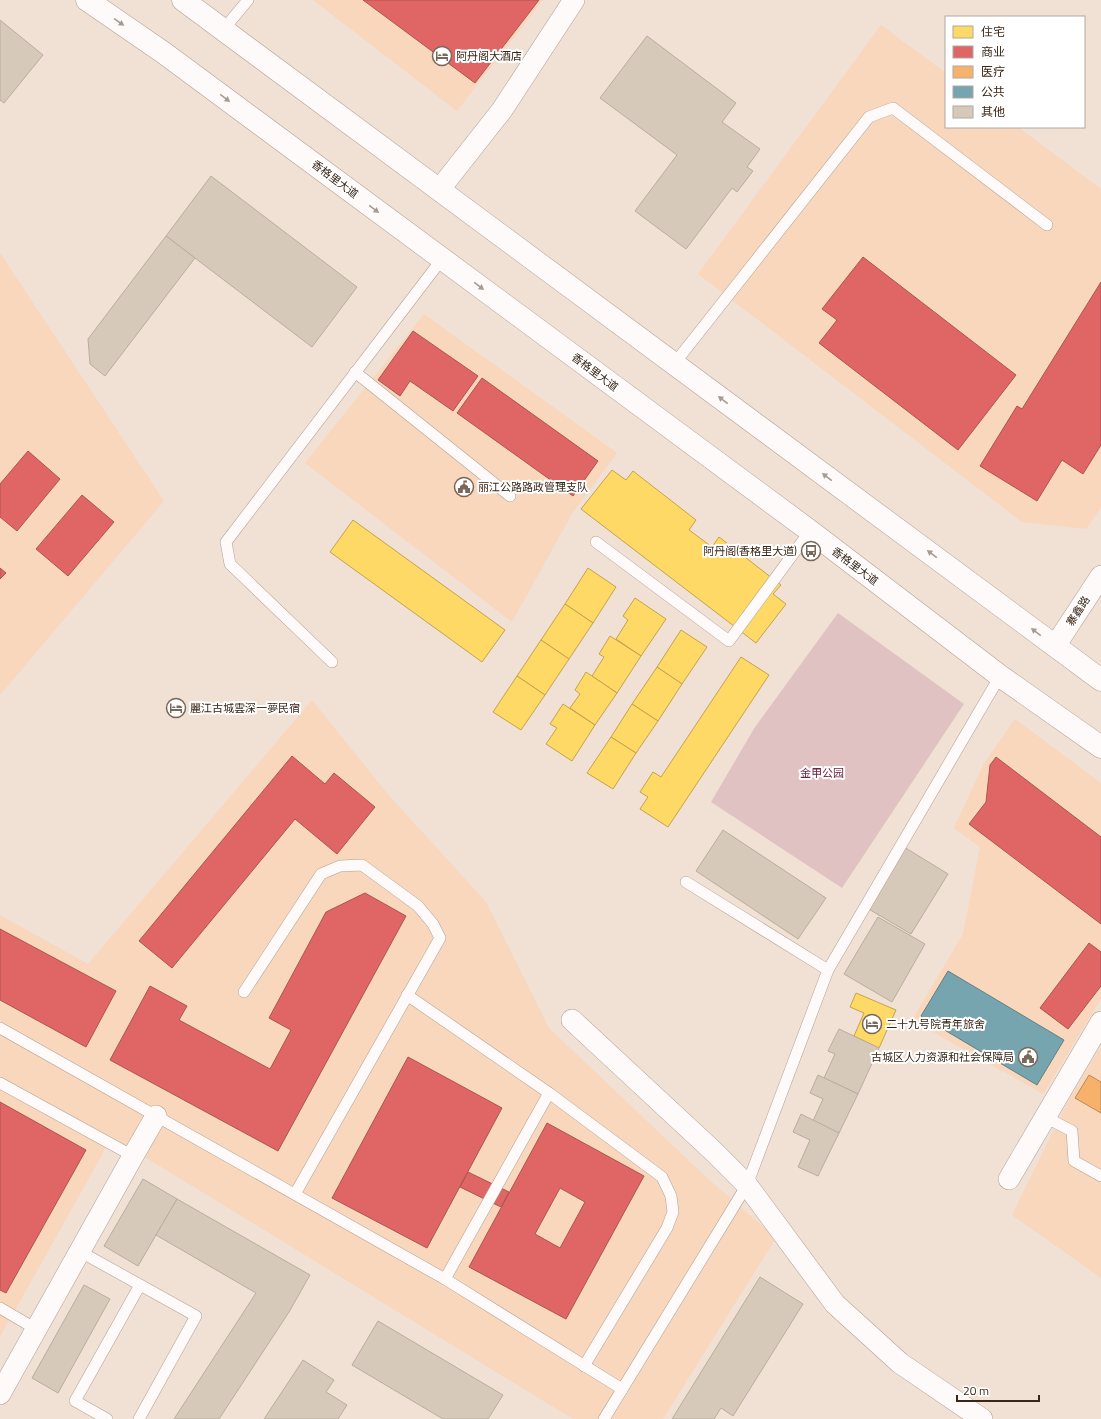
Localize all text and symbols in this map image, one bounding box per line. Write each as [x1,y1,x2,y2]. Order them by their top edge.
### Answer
legend [945,16,1085,128]
one-way arrow [114,18,125,26]
text: 住宅 [981,22,1005,41]
text: 商业 [981,42,1005,61]
hotel icon: 阿丹阁大酒店 [431,45,453,67]
place label: 阿丹阁大酒店 [456,48,522,64]
text: 医疗 [981,62,1005,81]
text: 公共 [981,82,1005,101]
one-way arrow [220,94,230,102]
text: 其他 [981,102,1005,121]
street label: 香格里大道 [308,156,362,202]
one-way arrow [369,205,380,213]
one-way arrow [474,282,484,290]
street label: 香格里大道 [568,349,622,395]
one-way arrow [717,396,728,404]
one-way arrow [822,473,832,481]
public building icon: 丽江公路路政管理支队 [453,476,475,498]
place label: 丽江公路路政管理支队 [478,479,588,495]
bus stop icon: 阿丹阁(香格里大道) [800,540,822,562]
place label: 阿丹阁(香格里大道) [703,543,797,559]
street label: 香格里大道 [828,543,882,589]
one-way arrow [926,550,937,559]
street label: 寨鑫路 [1062,593,1094,629]
one-way arrow [1031,628,1041,636]
hotel icon: 麗江古城雲深一夢民宿 [165,697,187,719]
place label: 麗江古城雲深一夢民宿 [190,700,300,716]
park label: 金甲公园 [800,765,844,781]
hotel icon: 二十九号院青年旅舍 [861,1013,883,1035]
place label: 二十九号院青年旅舍 [886,1016,985,1032]
public building icon: 古城区人力资源和社会保障局 [1017,1046,1039,1068]
place label: 古城区人力资源和社会保障局 [871,1049,1014,1065]
scale bar [957,1377,1039,1403]
text: 20 m [963,1381,989,1400]

